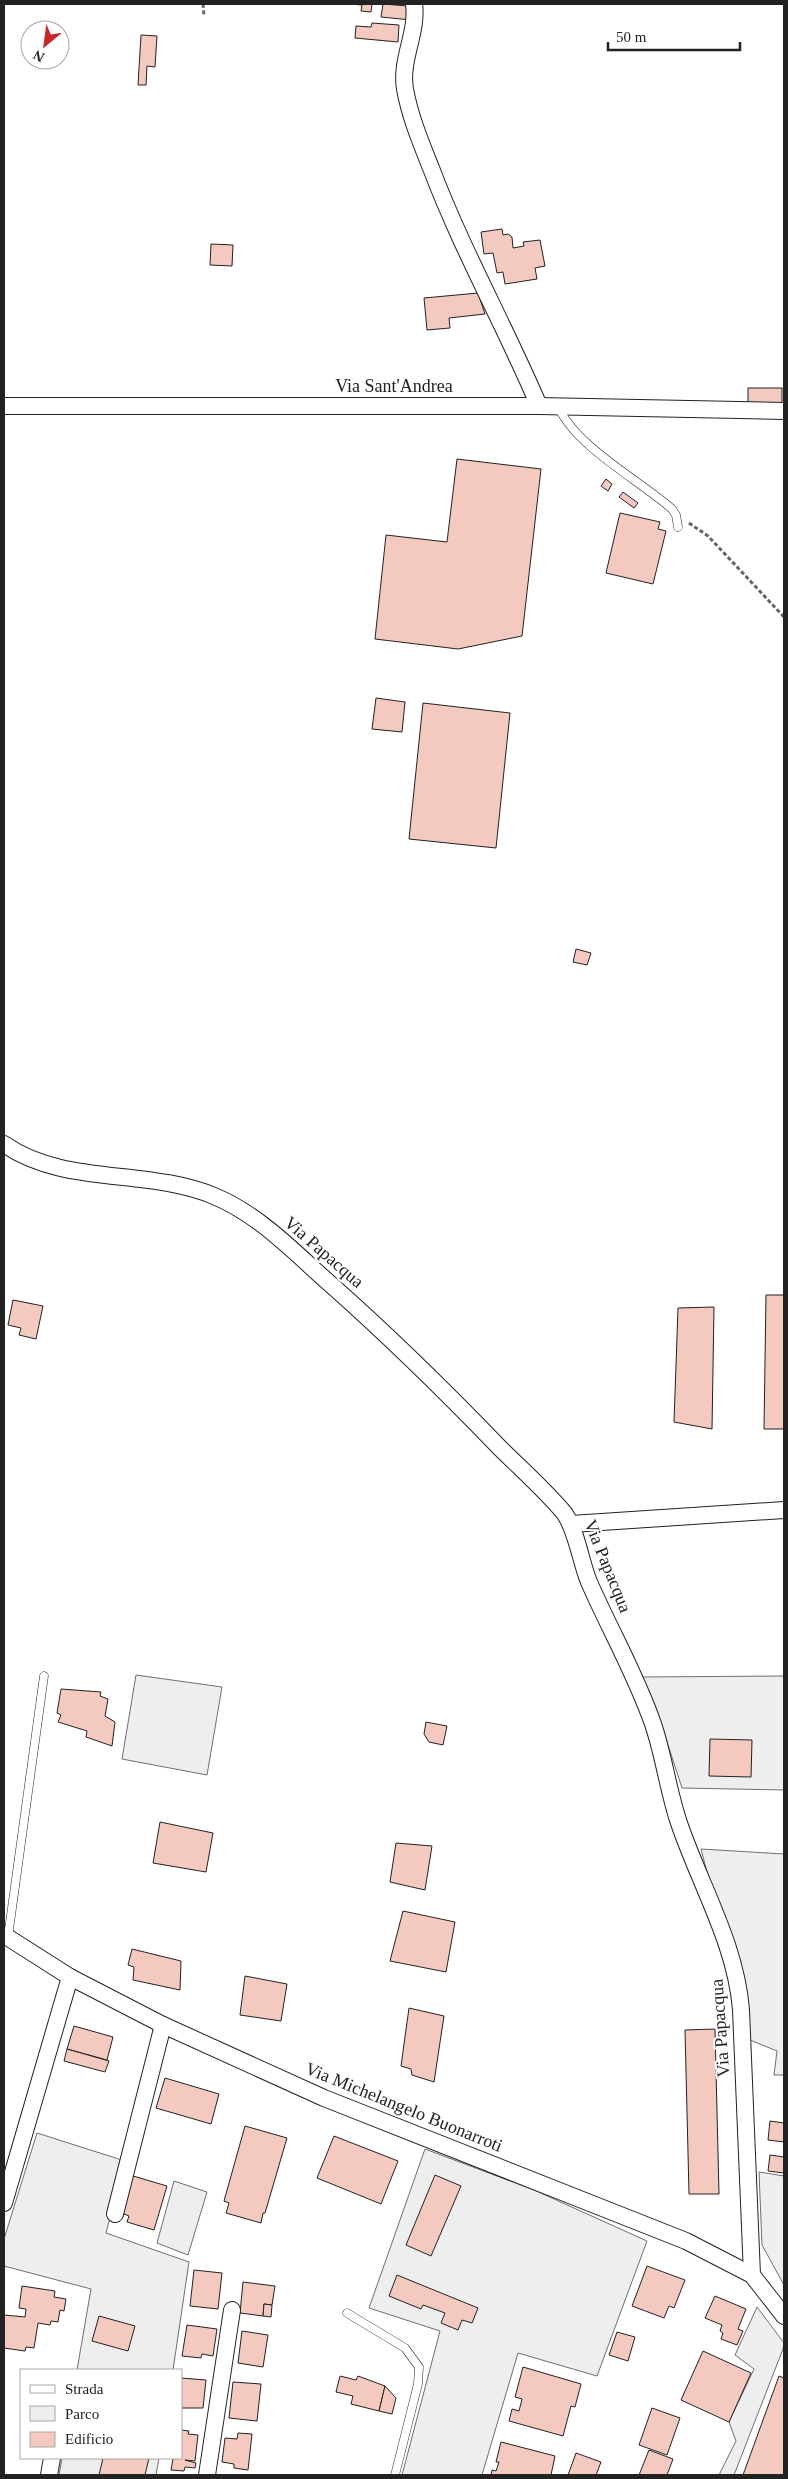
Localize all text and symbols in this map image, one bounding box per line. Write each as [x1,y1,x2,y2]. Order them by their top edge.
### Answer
north arrow [20,20,70,70]
scale bar [608,20,740,52]
text: 50 m [616,29,647,45]
text: N [31,47,47,65]
street label: Via Sant'Andrea [335,376,453,396]
street label: Via Papacqua [280,1212,368,1292]
street label: Via Papacqua [580,1517,636,1615]
street label: Via Papacqua [707,1978,733,2078]
street label: Via Michelangelo Buonarroti [303,2058,505,2156]
legend [20,2369,182,2459]
text: Strada [65,2381,104,2397]
text: Parco [65,2406,99,2422]
text: Edificio [65,2431,113,2447]

